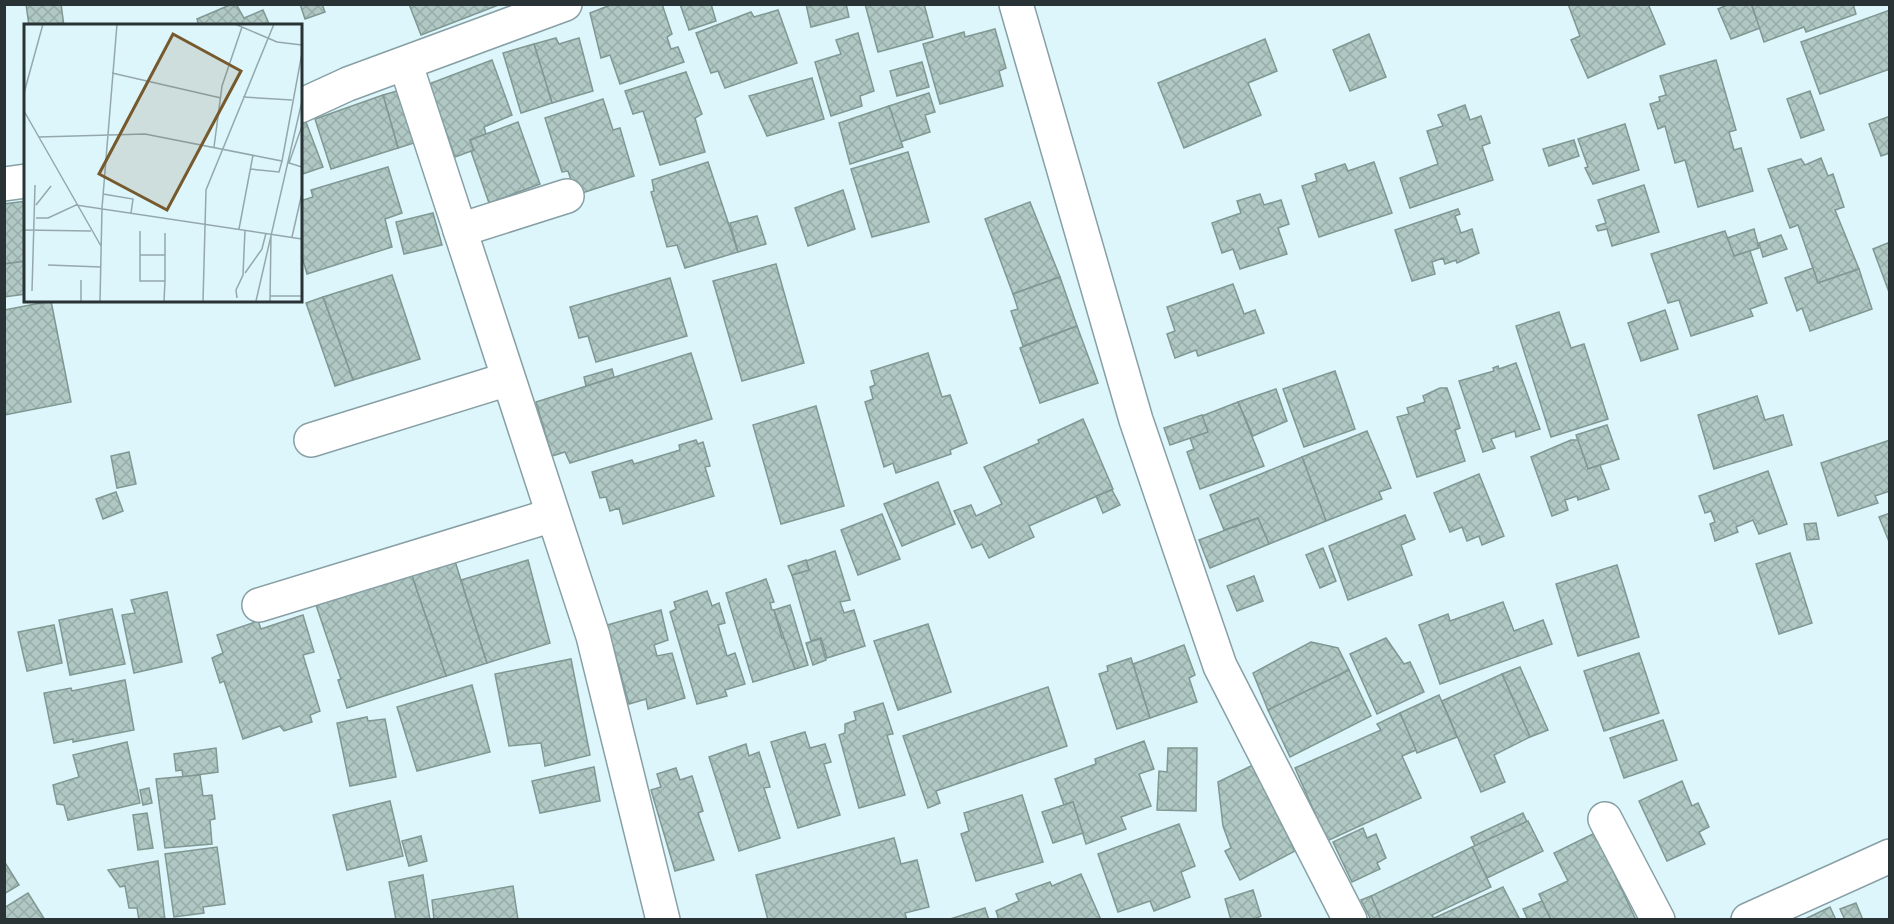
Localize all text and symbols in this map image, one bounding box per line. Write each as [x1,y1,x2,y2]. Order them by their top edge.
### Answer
inset map [24,24,302,302]

